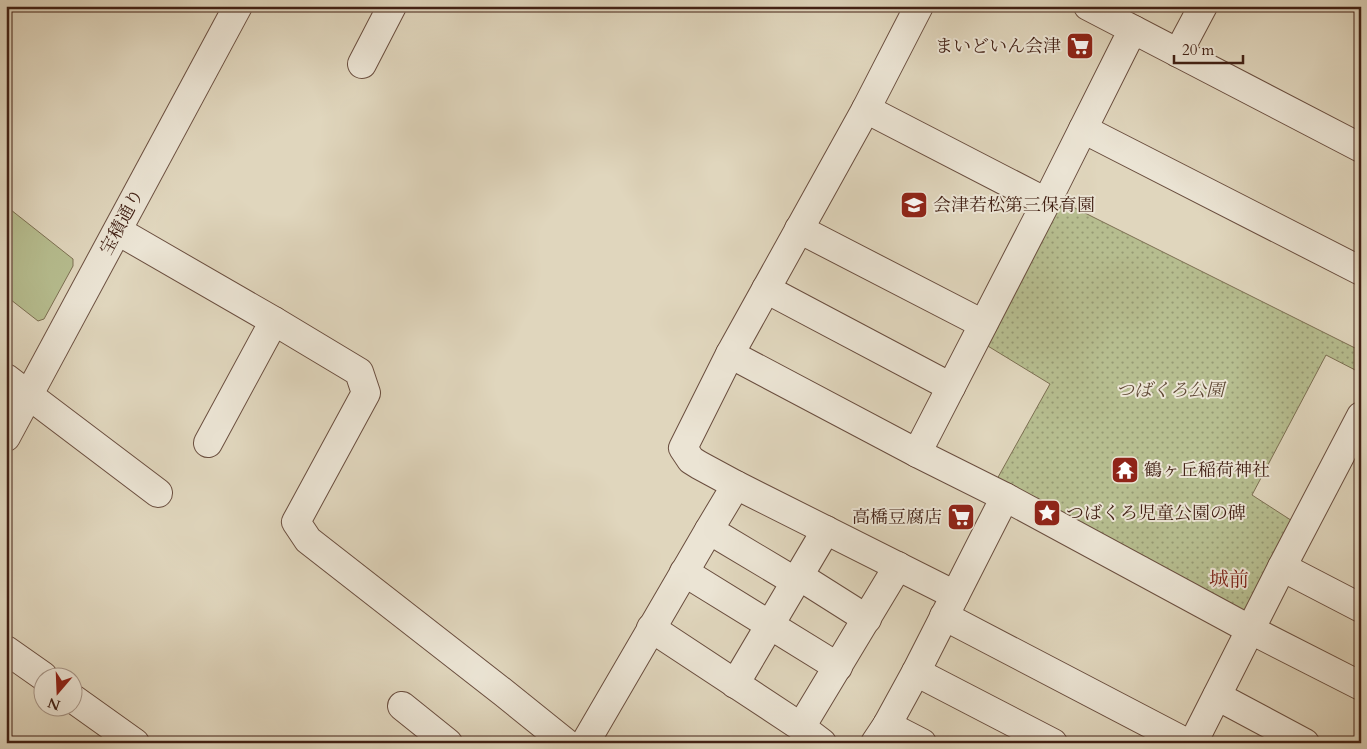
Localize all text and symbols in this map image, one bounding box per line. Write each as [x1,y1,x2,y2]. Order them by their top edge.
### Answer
supermarket icon: まいどいん会津 [1065,31,1095,61]
scale bar [1174,32,1243,64]
place label: まいどいん会津 [935,34,1061,59]
text: 20 m [1182,40,1214,60]
street label: 宝積通り [94,184,150,260]
school or university icon: 会津若松第三保育園 [899,190,929,220]
place label: 会津若松第三保育園 [933,193,1095,218]
park label: つばくろ公園 [1116,378,1227,403]
temple icon: 鶴ヶ丘稲荷神社 [1110,455,1140,485]
place label: 鶴ヶ丘稲荷神社 [1144,458,1270,483]
place icon: つばくろ児童公園の碑 [1032,498,1062,528]
place label: つばくろ児童公園の碑 [1066,501,1246,526]
supermarket icon: 高橋豆腐店 [946,502,976,532]
place label: 高橋豆腐店 [852,505,942,530]
district label: 城前 [1209,566,1249,593]
north arrow [32,666,82,716]
text: N [45,693,63,715]

